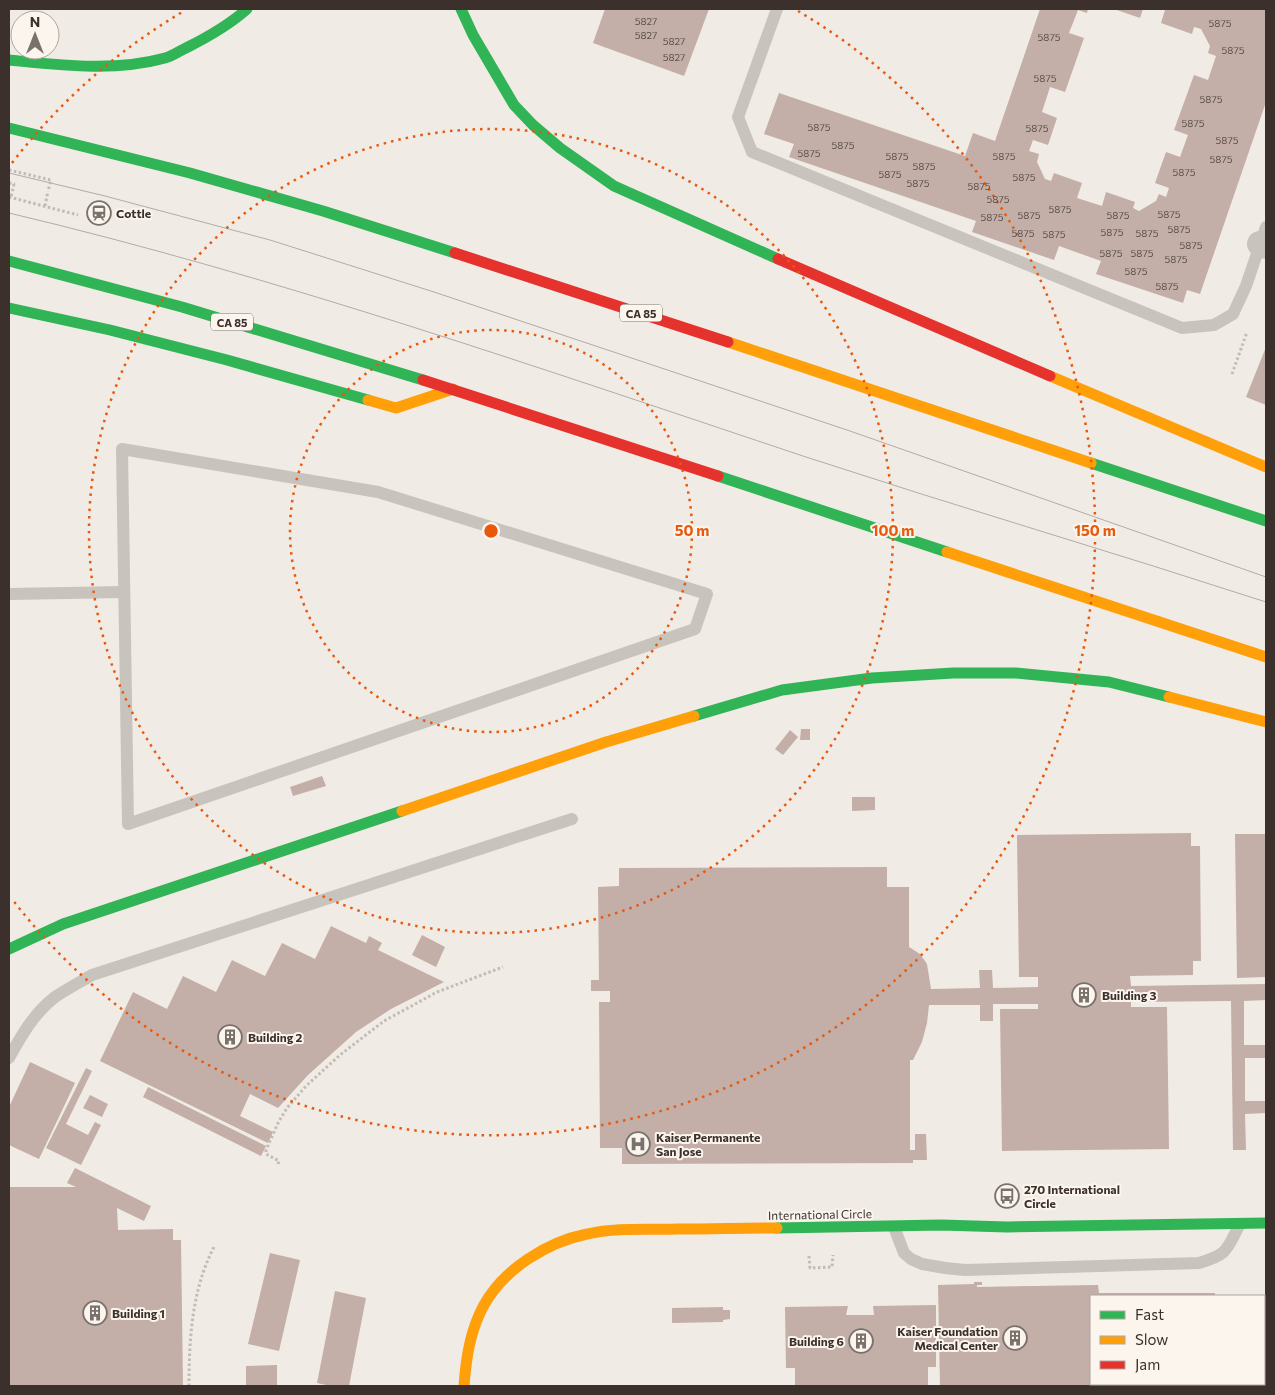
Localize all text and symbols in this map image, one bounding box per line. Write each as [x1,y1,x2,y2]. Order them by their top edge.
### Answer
north arrow [10,10,60,60]
text: N [30,13,40,30]
house number: 5827 [635,15,657,27]
house number: 5875 [1209,17,1232,29]
house number: 5827 [635,29,657,41]
house number: 5875 [1038,31,1061,43]
house number: 5827 [663,35,685,47]
house number: 5875 [1222,44,1245,56]
house number: 5827 [663,51,685,63]
house number: 5875 [1034,72,1057,84]
house number: 5875 [1200,93,1223,105]
house number: 5875 [1182,117,1205,129]
house number: 5875 [808,121,831,133]
house number: 5875 [1026,122,1049,134]
house number: 5875 [1216,134,1239,146]
house number: 5875 [832,139,855,151]
house number: 5875 [798,147,821,159]
house number: 5875 [886,150,909,162]
house number: 5875 [993,150,1016,162]
house number: 5875 [1210,153,1233,165]
house number: 5875 [913,160,936,172]
house number: 5875 [1173,166,1196,178]
house number: 5875 [879,168,902,180]
house number: 5875 [1013,171,1036,183]
house number: 5875 [907,177,930,189]
house number: 5875 [968,180,991,192]
house number: 5875 [987,193,1010,205]
station icon: Cottle [86,200,112,226]
house number: 5875 [1049,203,1072,215]
place label: Cottle [116,206,151,220]
house number: 5875 [1158,208,1181,220]
house number: 5875 [1018,209,1041,221]
house number: 5875 [1107,209,1130,221]
house number: 5875 [981,211,1004,223]
house number: 5875 [1168,223,1191,235]
house number: 5875 [1101,226,1124,238]
house number: 5875 [1012,227,1035,239]
house number: 5875 [1136,227,1159,239]
house number: 5875 [1043,228,1066,240]
house number: 5875 [1180,239,1203,251]
house number: 5875 [1100,247,1123,259]
house number: 5875 [1131,247,1154,259]
house number: 5875 [1165,253,1188,265]
house number: 5875 [1125,265,1148,277]
house number: 5875 [1156,280,1179,292]
road number: CA 85 [620,304,662,322]
road number: CA 85 [211,314,253,331]
text: 50 m [675,521,709,539]
text: 100 m [872,521,914,539]
text: 150 m [1074,521,1116,539]
centre of rings [482,522,500,540]
building icon: Building 3 [1071,982,1097,1008]
place label: Building 3 [1102,988,1157,1002]
building icon: Building 2 [217,1024,243,1050]
place label: Building 2 [248,1030,303,1044]
place label: Kaiser Permanente San Jose [656,1130,760,1159]
hospital icon: Kaiser Permanente San Jose [625,1131,651,1157]
place label: 270 International Circle [1024,1182,1120,1210]
bus stop icon: 270 International Circle [994,1183,1020,1209]
street label: International Circle [768,1206,872,1222]
legend [1090,1295,1265,1385]
building icon: Building 1 [82,1300,108,1326]
text: Fast [1135,1305,1164,1323]
place label: Building 1 [112,1306,165,1320]
place label: Kaiser Foundation Medical Center [897,1324,998,1352]
building icon: Kaiser Foundation Medical Center [1002,1325,1028,1351]
building icon: Building 6 [848,1328,874,1354]
text: Slow [1135,1330,1168,1348]
place label: Building 6 [789,1334,844,1348]
text: Jam [1135,1355,1160,1373]

